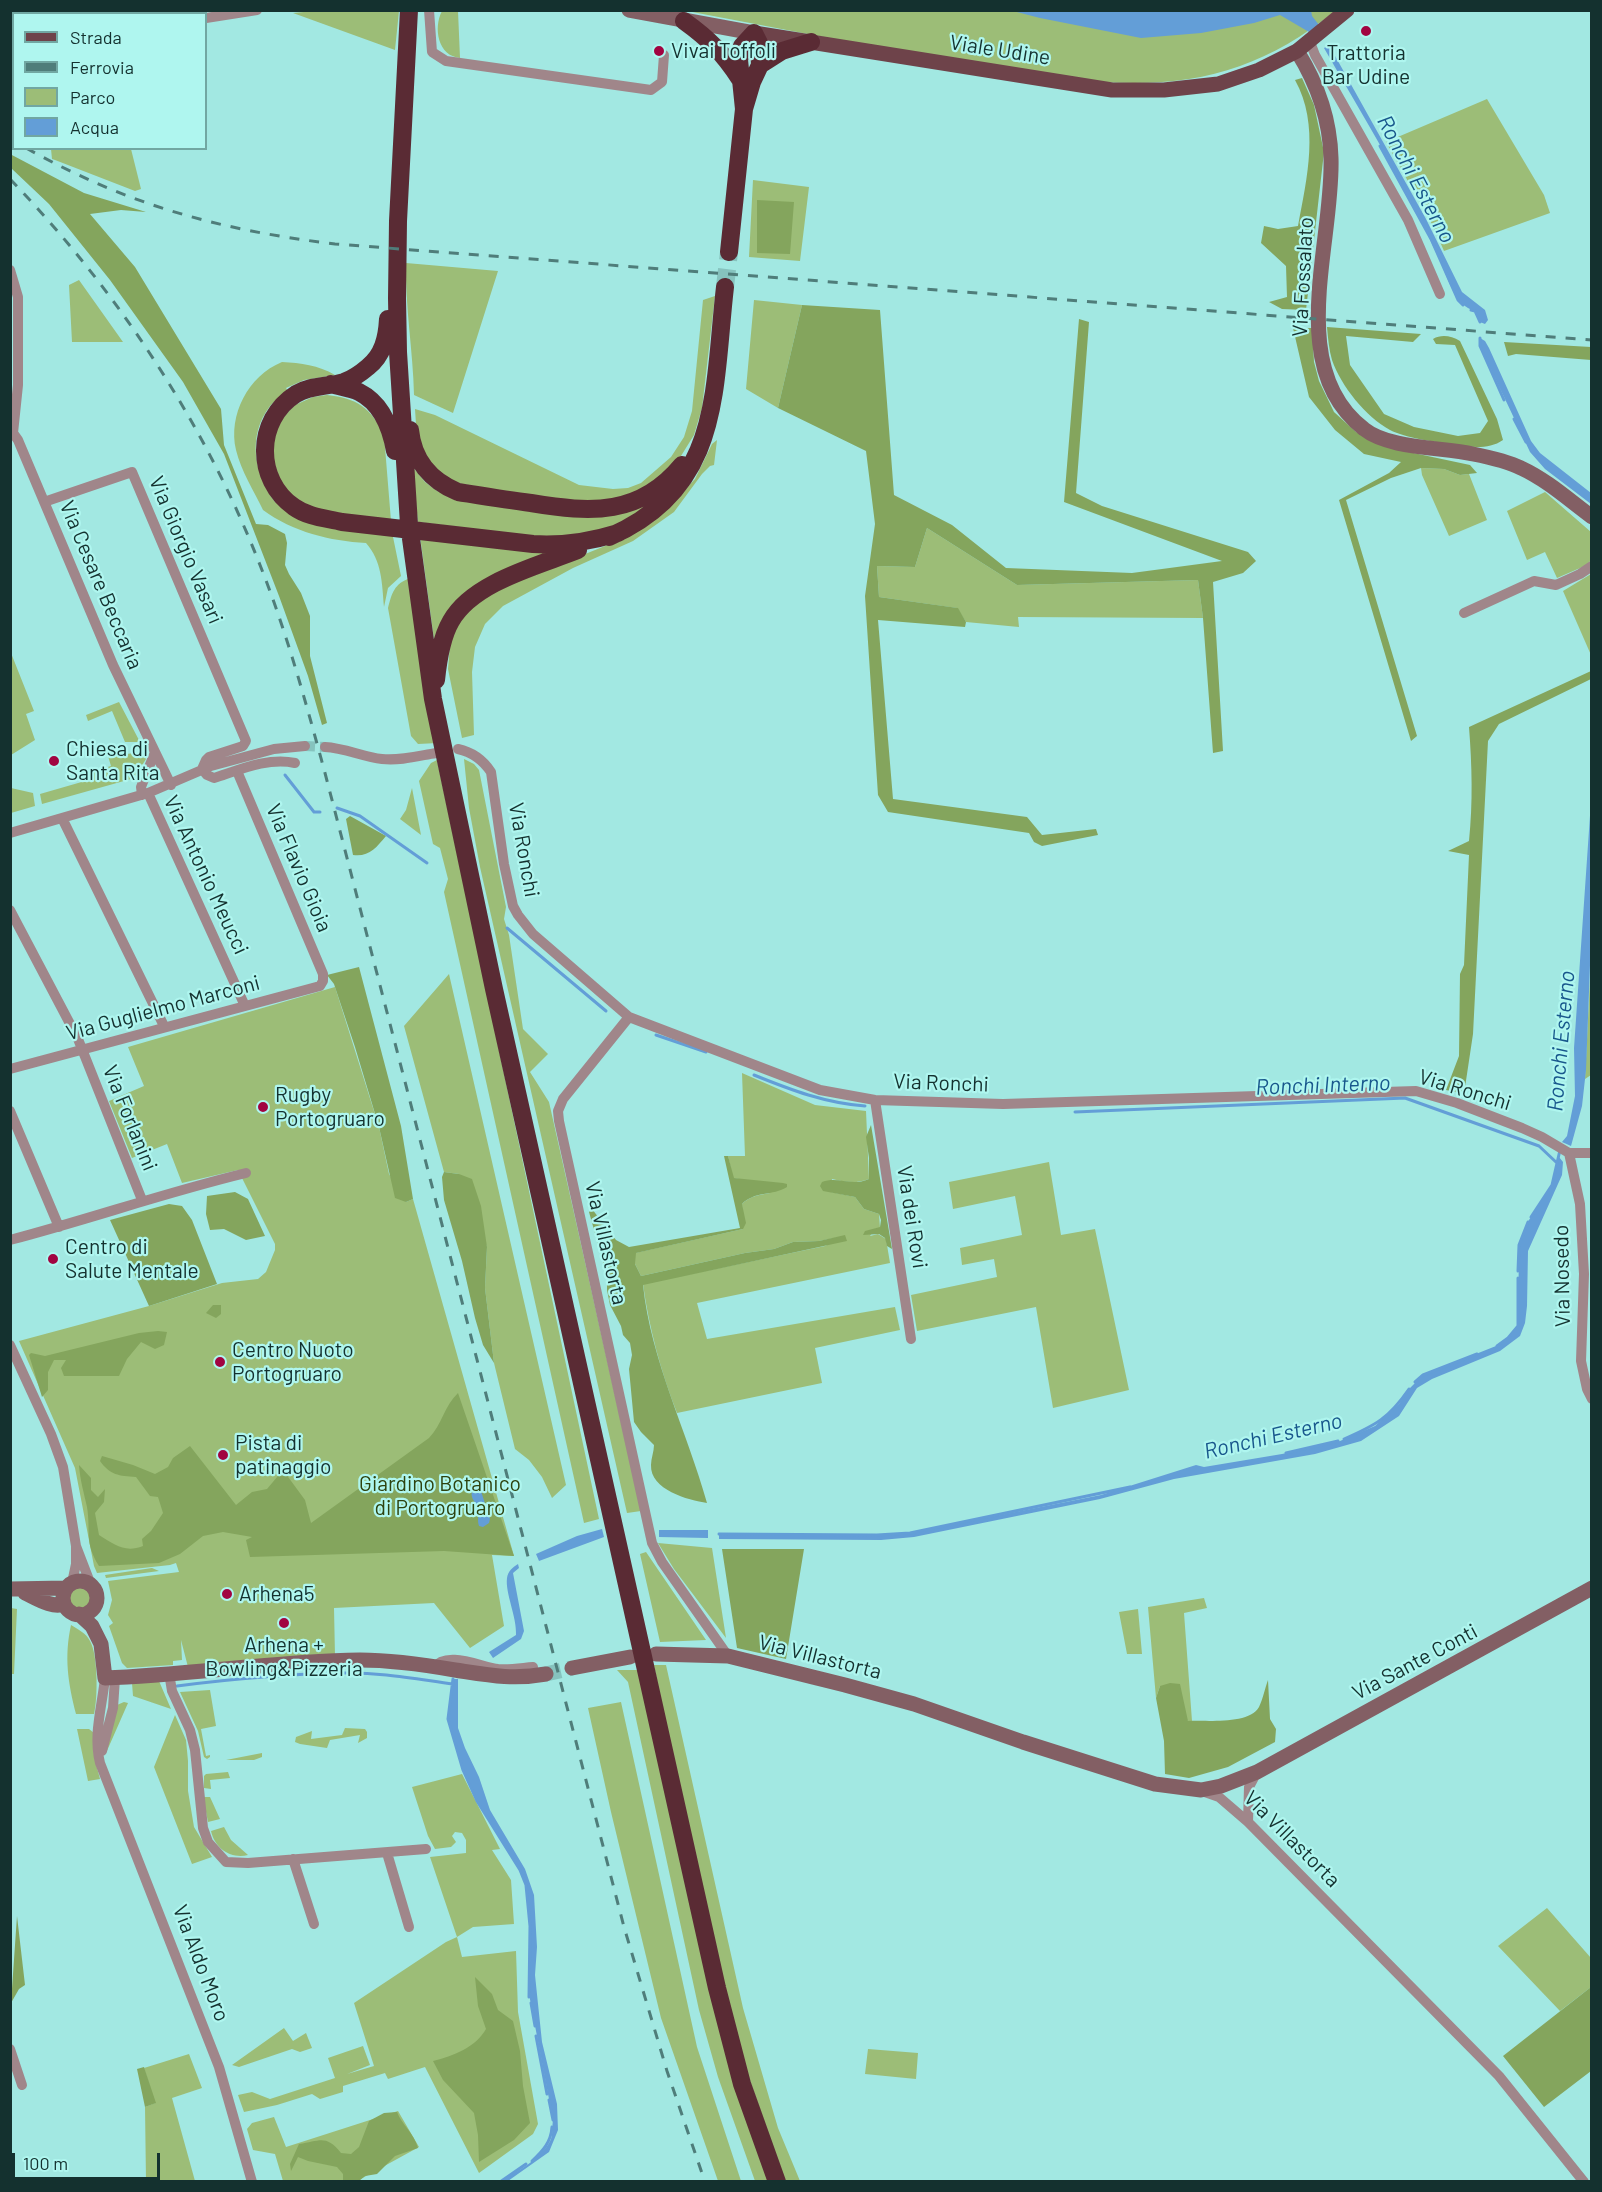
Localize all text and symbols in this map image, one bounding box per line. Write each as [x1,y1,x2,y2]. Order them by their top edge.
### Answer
legend [12,12,207,150]
marker: Trattoria Bar Udine [1359,24,1373,38]
text: Strada [70,26,122,48]
street label: Viale Udine [948,30,1052,70]
place label: Vivai Toffoli [671,38,776,64]
place label: Trattoria Bar Udine [1322,40,1410,90]
marker: Vivai Toffoli [652,44,666,58]
text: Ferrovia [70,56,134,78]
text: Parco [70,86,115,108]
water label: Ronchi Esterno [1371,111,1461,247]
text: Acqua [70,116,119,138]
street label: Via Fossalato [1287,216,1319,338]
street label: Via Giorgio Vasari [144,472,228,628]
street label: Via Cesare Beccaria [54,497,148,673]
place label: Chiesa di Santa Rita [66,736,159,786]
marker: Chiesa di Santa Rita [47,754,61,768]
street label: Via Antonio Meucci [158,792,254,958]
street label: Via Flavio Gioia [261,800,337,936]
street label: Via Ronchi [503,801,545,899]
street label: Via Guglielmo Marconi [63,970,263,1046]
water label: Ronchi Esterno [1542,970,1580,1112]
street label: Via Forlanini [97,1061,163,1175]
street label: Via Ronchi [1416,1064,1514,1116]
street label: Via Ronchi [893,1069,989,1097]
water label: Ronchi Interno [1255,1069,1391,1101]
place label: Rugby Portogruaro [275,1082,385,1132]
marker: Rugby Portogruaro [256,1100,270,1114]
street label: Via dei Rovi [891,1164,933,1270]
street label: Via Villastorta [580,1179,632,1307]
street label: Via Nosedo [1549,1225,1575,1327]
place label: Centro di Salute Mentale [65,1234,199,1284]
marker: Centro di Salute Mentale [46,1252,60,1266]
place label: Centro Nuoto Portogruaro [232,1337,354,1387]
marker: Centro Nuoto Portogruaro [213,1355,227,1369]
water label: Ronchi Esterno [1201,1407,1345,1465]
place label: Pista di patinaggio [235,1430,332,1480]
marker: Pista di patinaggio [216,1448,230,1462]
park label: Giardino Botanico di Portogruaro [359,1471,521,1521]
place label: Arhena5 [239,1581,315,1607]
marker: Arhena5 [220,1587,234,1601]
marker: Arhena + Bowling&Pizzeria [277,1616,291,1630]
street label: Via Sante Conti [1348,1618,1482,1706]
street label: Via Villastorta [756,1630,884,1684]
place label: Arhena + Bowling&Pizzeria [205,1632,363,1682]
street label: Via Villastorta [1239,1786,1345,1892]
street label: Via Aldo Moro [167,1901,235,2025]
scale bar [15,2141,164,2179]
text: 100 m [23,2152,68,2174]

